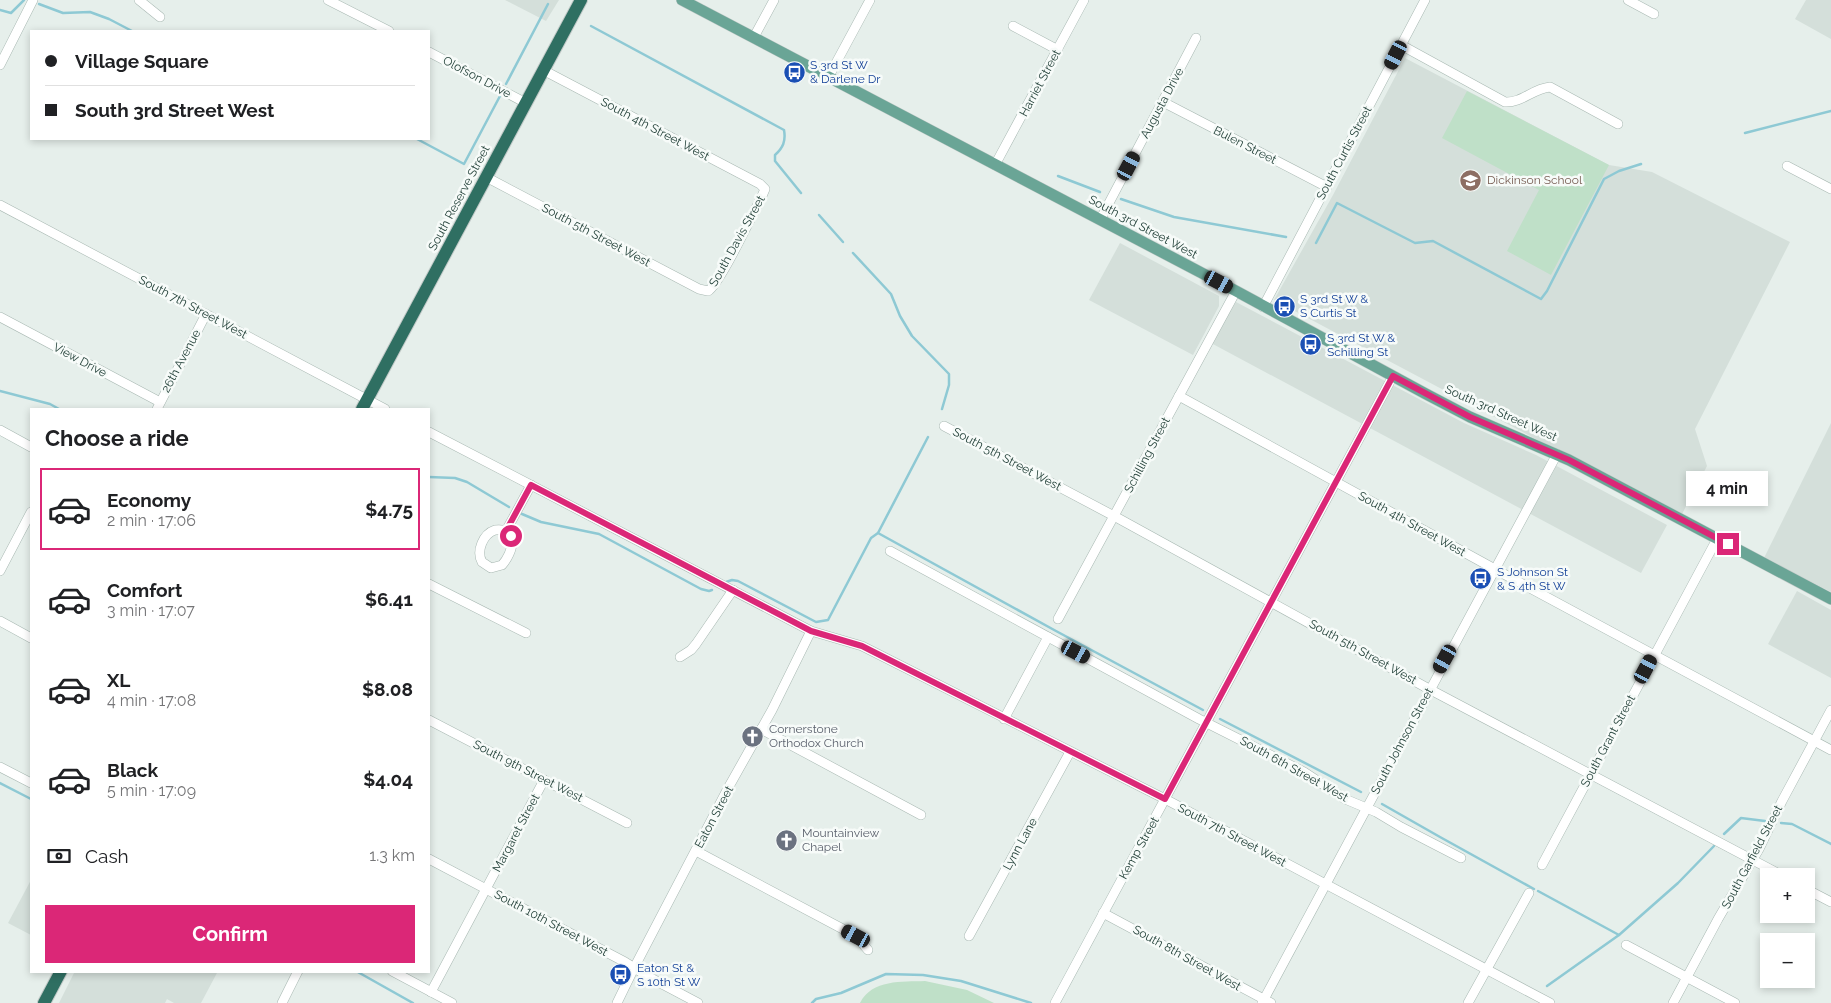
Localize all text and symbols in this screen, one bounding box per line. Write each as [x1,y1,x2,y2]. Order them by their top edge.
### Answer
car [1382,38,1409,72]
street label: Harriet Street [1017,47,1063,119]
text: Village Square [75,50,209,72]
street label: Olofson Drive [441,53,513,101]
place label: S 3rd St W & Darlene Dr [810,58,881,86]
bus stop icon: S 3rd St W & Darlene Dr [782,60,806,84]
street label: Augusta Drive [1138,65,1186,141]
street label: South 4th Street West [598,94,712,164]
text: South 3rd Street West [75,99,274,121]
street label: South Curtis Street [1313,104,1375,202]
street label: Bulen Street [1211,123,1279,167]
street label: South Reserve Street [425,143,493,253]
car [1115,149,1142,183]
school or university icon: Dickinson School [1459,168,1483,192]
place label: Dickinson School [1487,173,1583,187]
street label: South 3rd Street West [1086,192,1200,262]
street label: South Davis Street [706,193,768,289]
street label: South 5th Street West [539,200,653,270]
car [1202,268,1235,296]
street label: South 7th Street West [136,272,250,342]
place label: S 3rd St W & S Curtis St [1300,292,1368,320]
bus stop icon: S 3rd St W & S Curtis St [1272,294,1296,318]
street label: 26th Avenue [159,327,203,395]
place label: S 3rd St W & Schilling St [1327,331,1395,359]
bus stop icon: S 3rd St W & Schilling St [1299,333,1323,357]
street label: View Drive [51,340,109,380]
street label: South 3rd Street West [1443,382,1559,444]
street label: Schilling Street [1121,415,1173,495]
street label: South 5th Street West [950,424,1064,494]
text: Choose a ride [45,425,189,451]
callout: 4 min [1687,472,1769,506]
text: 4 min [1706,479,1748,498]
icon: car [47,487,92,532]
text: Economy [107,489,191,511]
street label: South 4th Street West [1356,489,1468,559]
text: $4.75 [365,498,413,520]
text: 2 min · 17:06 [107,511,196,530]
route start [500,525,522,547]
route end [1717,533,1739,555]
place label: S Johnson St & S 4th St W [1497,565,1568,593]
bus stop icon: S Johnson St & S 4th St W [1469,567,1493,591]
icon: car [47,577,92,622]
text: Comfort [107,579,182,601]
text: $6.41 [365,588,413,610]
text: 3 min · 17:07 [107,601,195,620]
street label: South 5th Street West [1307,617,1419,687]
car [1059,638,1092,666]
car [1431,642,1458,676]
car [1632,652,1659,686]
icon: car [47,667,92,712]
text: XL [107,669,130,691]
text: $8.08 [362,678,413,700]
street label: South Johnson Street [1368,685,1436,797]
text: 4 min · 17:08 [107,691,196,710]
street label: South Grant Street [1578,693,1638,789]
place label: Cornerstone Orthodox Church [769,722,864,750]
church icon: Cornerstone Orthodox Church [741,724,765,748]
street label: South 6th Street West [1237,733,1351,805]
street label: South 9th Street West [471,737,585,805]
icon: car [47,757,92,802]
text: Black [107,759,158,781]
text: $4.04 [363,768,413,790]
text: 5 min · 17:09 [107,781,196,800]
street label: Eaton Street [692,784,736,850]
street label: Margaret Street [490,792,542,874]
street label: South 7th Street West [1175,800,1289,870]
street label: South Garfield Street [1719,803,1785,911]
street label: Kemp Street [1116,814,1162,882]
street label: Lynn Lane [1000,816,1040,872]
place label: Mountainview Chapel [802,826,880,854]
church icon: Mountainview Chapel [774,828,798,852]
icon: cash [45,842,73,870]
text: Cash [85,845,129,867]
text: 1.3 km [369,846,415,865]
map controls [1760,868,1815,988]
button: + [1760,868,1815,923]
street label: South 10th Street West [492,887,610,959]
button: Confirm [45,905,415,963]
car [839,922,872,950]
street label: South 8th Street West [1131,922,1243,994]
button: − [1760,933,1815,988]
place label: Eaton St & S 10th St W [637,961,701,989]
bus stop icon: Eaton St & S 10th St W [609,963,633,987]

